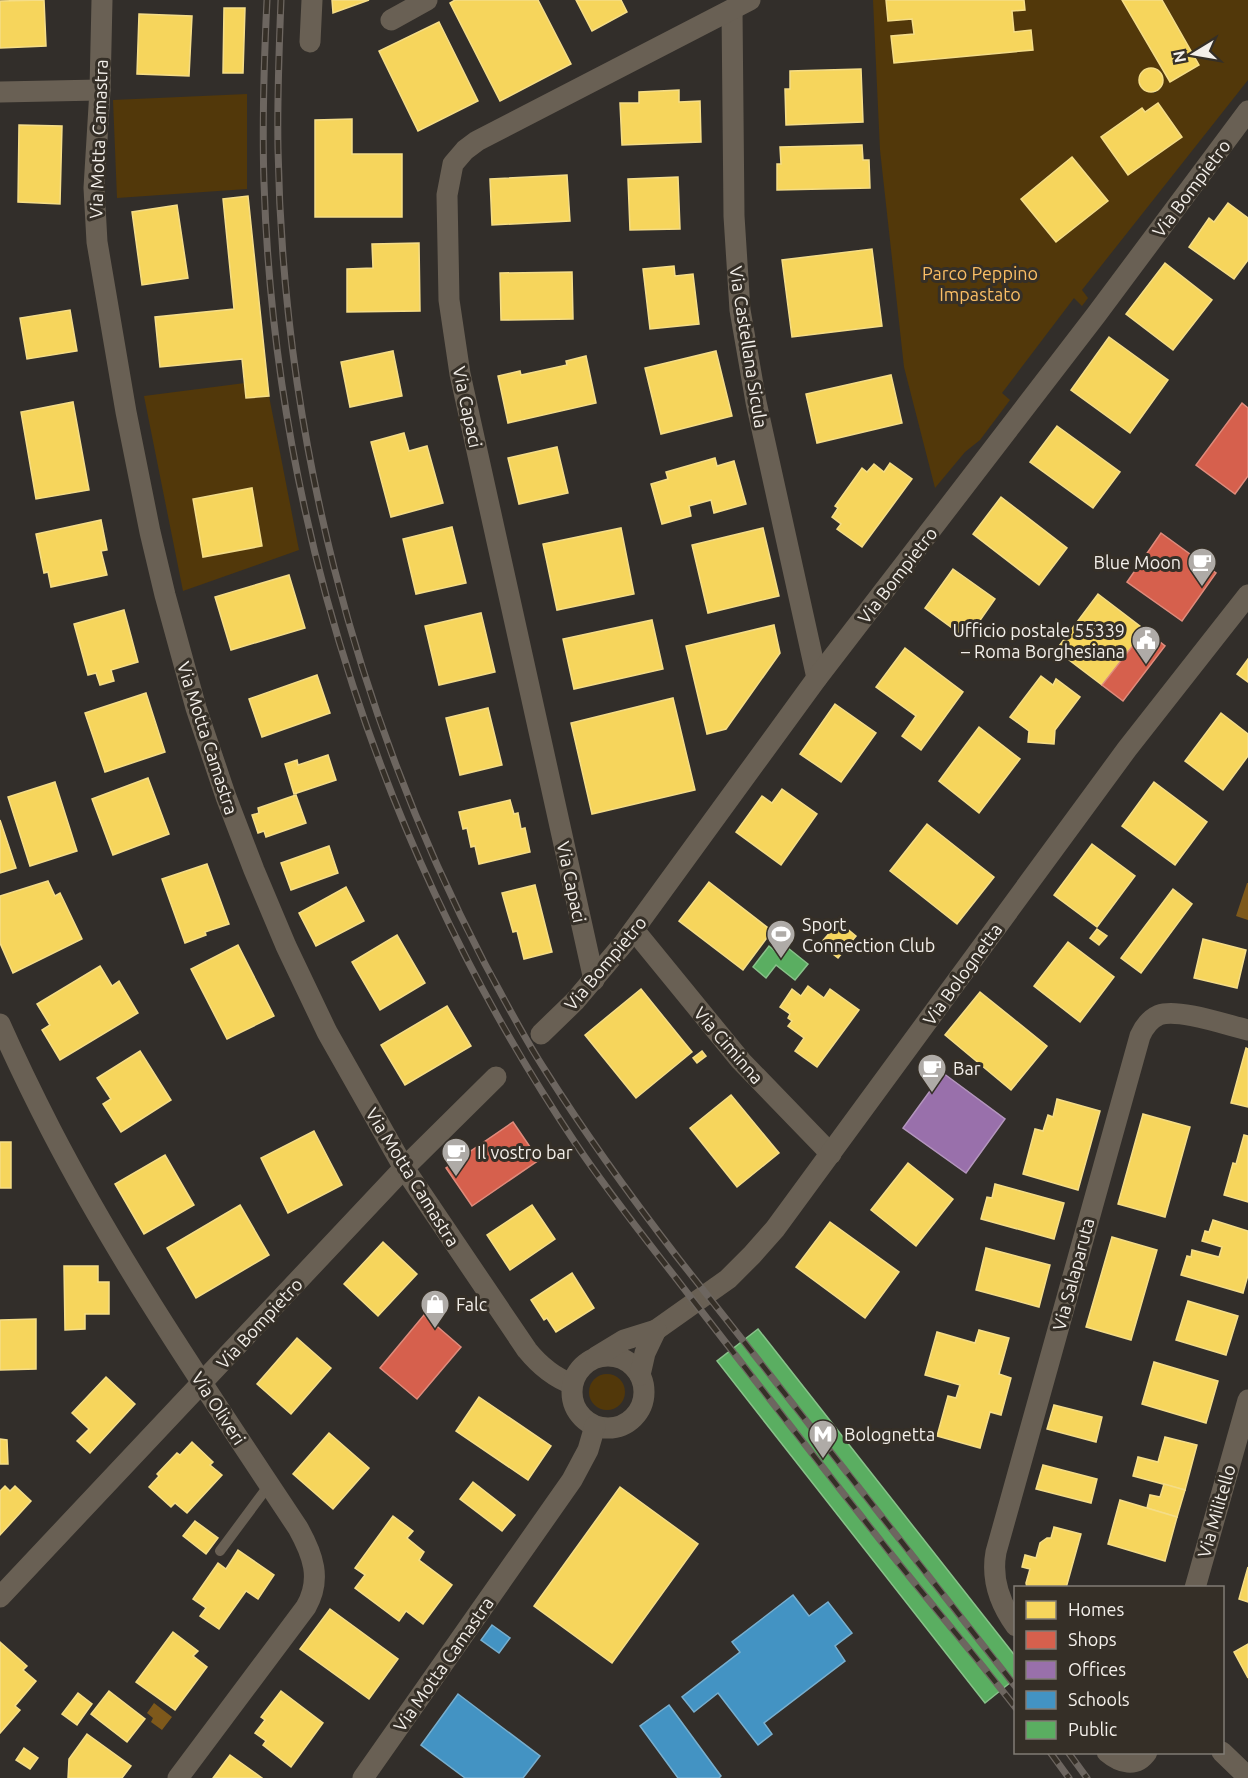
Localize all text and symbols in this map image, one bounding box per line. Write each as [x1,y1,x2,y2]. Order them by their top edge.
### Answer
north arrow [1164,24,1224,84]
text: N [1169,49,1189,64]
street label: Via Motta Camastra [85,59,111,219]
street label: Via Bompietro [1148,135,1234,241]
park label: Parco Peppino Impastato [922,263,1038,304]
street label: Via Castellana Sicula [726,265,772,429]
street label: Via Capaci [450,365,486,449]
street label: Via Bompietro [853,523,941,627]
cafe icon: Blue Moon [1186,546,1218,588]
place label: Blue Moon [1094,552,1181,572]
place label: Ufficio postale 55339 – Roma Borghesiana [953,620,1125,661]
public building icon: Ufficio postale 55339 – Roma Borghesiana [1130,624,1162,666]
street label: Via Motta Camastra [174,659,242,817]
street label: Via Capaci [554,840,590,924]
street label: Via Bompietro [560,912,650,1014]
place label: Sport Connection Club [802,914,935,955]
sports icon: Sport Connection Club [765,918,797,960]
street label: Via Bolognetta [918,919,1006,1029]
street label: Via Ciminna [690,1003,768,1087]
cafe icon: Bar [916,1052,948,1094]
place label: Bar [953,1058,981,1078]
street label: Via Motta Camastra [362,1104,464,1250]
cafe icon: Il vostro bar [440,1136,472,1178]
place label: Il vostro bar [477,1142,573,1162]
street label: Via Salaparuta [1048,1216,1098,1332]
street label: Via Bompietro [212,1274,306,1372]
shop icon: Falc [419,1288,451,1330]
place label: Falc [456,1294,487,1314]
street label: Via Oliveri [188,1368,250,1448]
metro station icon: Bolognetta [807,1418,839,1460]
place label: Bolognetta [844,1424,935,1444]
street label: Via Militello [1193,1462,1239,1560]
legend [1014,1586,1224,1754]
street label: Via Motta Camastra [389,1593,497,1735]
text: Homes [1068,1599,1125,1619]
text: Shops [1068,1629,1117,1649]
text: Offices [1068,1659,1126,1679]
text: Schools [1068,1689,1130,1709]
text: Public [1068,1719,1117,1739]

